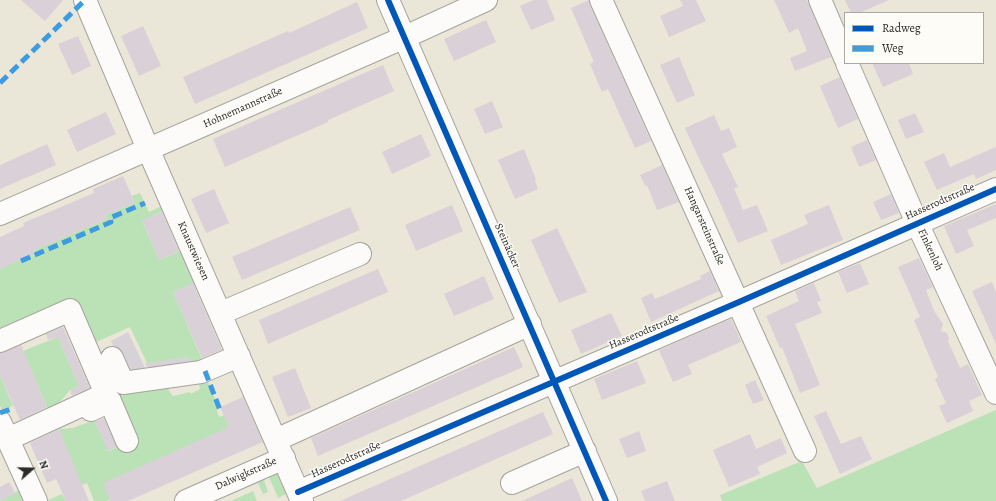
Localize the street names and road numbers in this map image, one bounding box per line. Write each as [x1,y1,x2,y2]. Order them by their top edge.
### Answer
street label: Hohnemannstraße [201,85,285,131]
street label: Hasserodtstraße [903,181,977,223]
street label: Hangarsteinstraße [681,185,727,267]
street label: Knaustwiesen [174,219,212,283]
street label: Steinäcker [491,222,523,270]
street label: Finkenloh [915,227,945,273]
street label: Hasserodtstraße [607,311,681,353]
street label: Hasserodtstraße [309,439,383,481]
street label: Dalwigkstraße [213,455,279,493]

